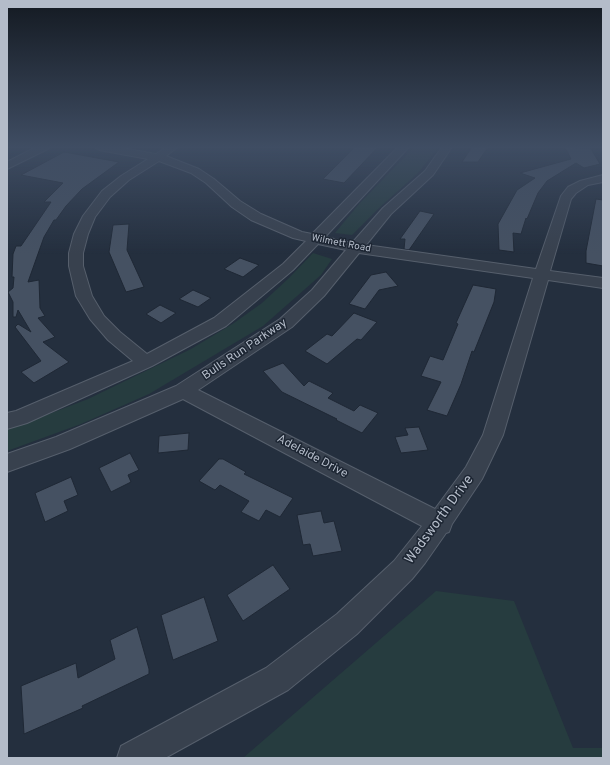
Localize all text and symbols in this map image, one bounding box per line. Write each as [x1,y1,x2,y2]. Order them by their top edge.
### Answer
street label: Wilmett Road [310,232,372,256]
street label: Bulls Run Parkway [200,316,290,384]
street label: Adelaide Drive [274,432,350,482]
street label: Wadsworth Drive [402,472,478,568]

